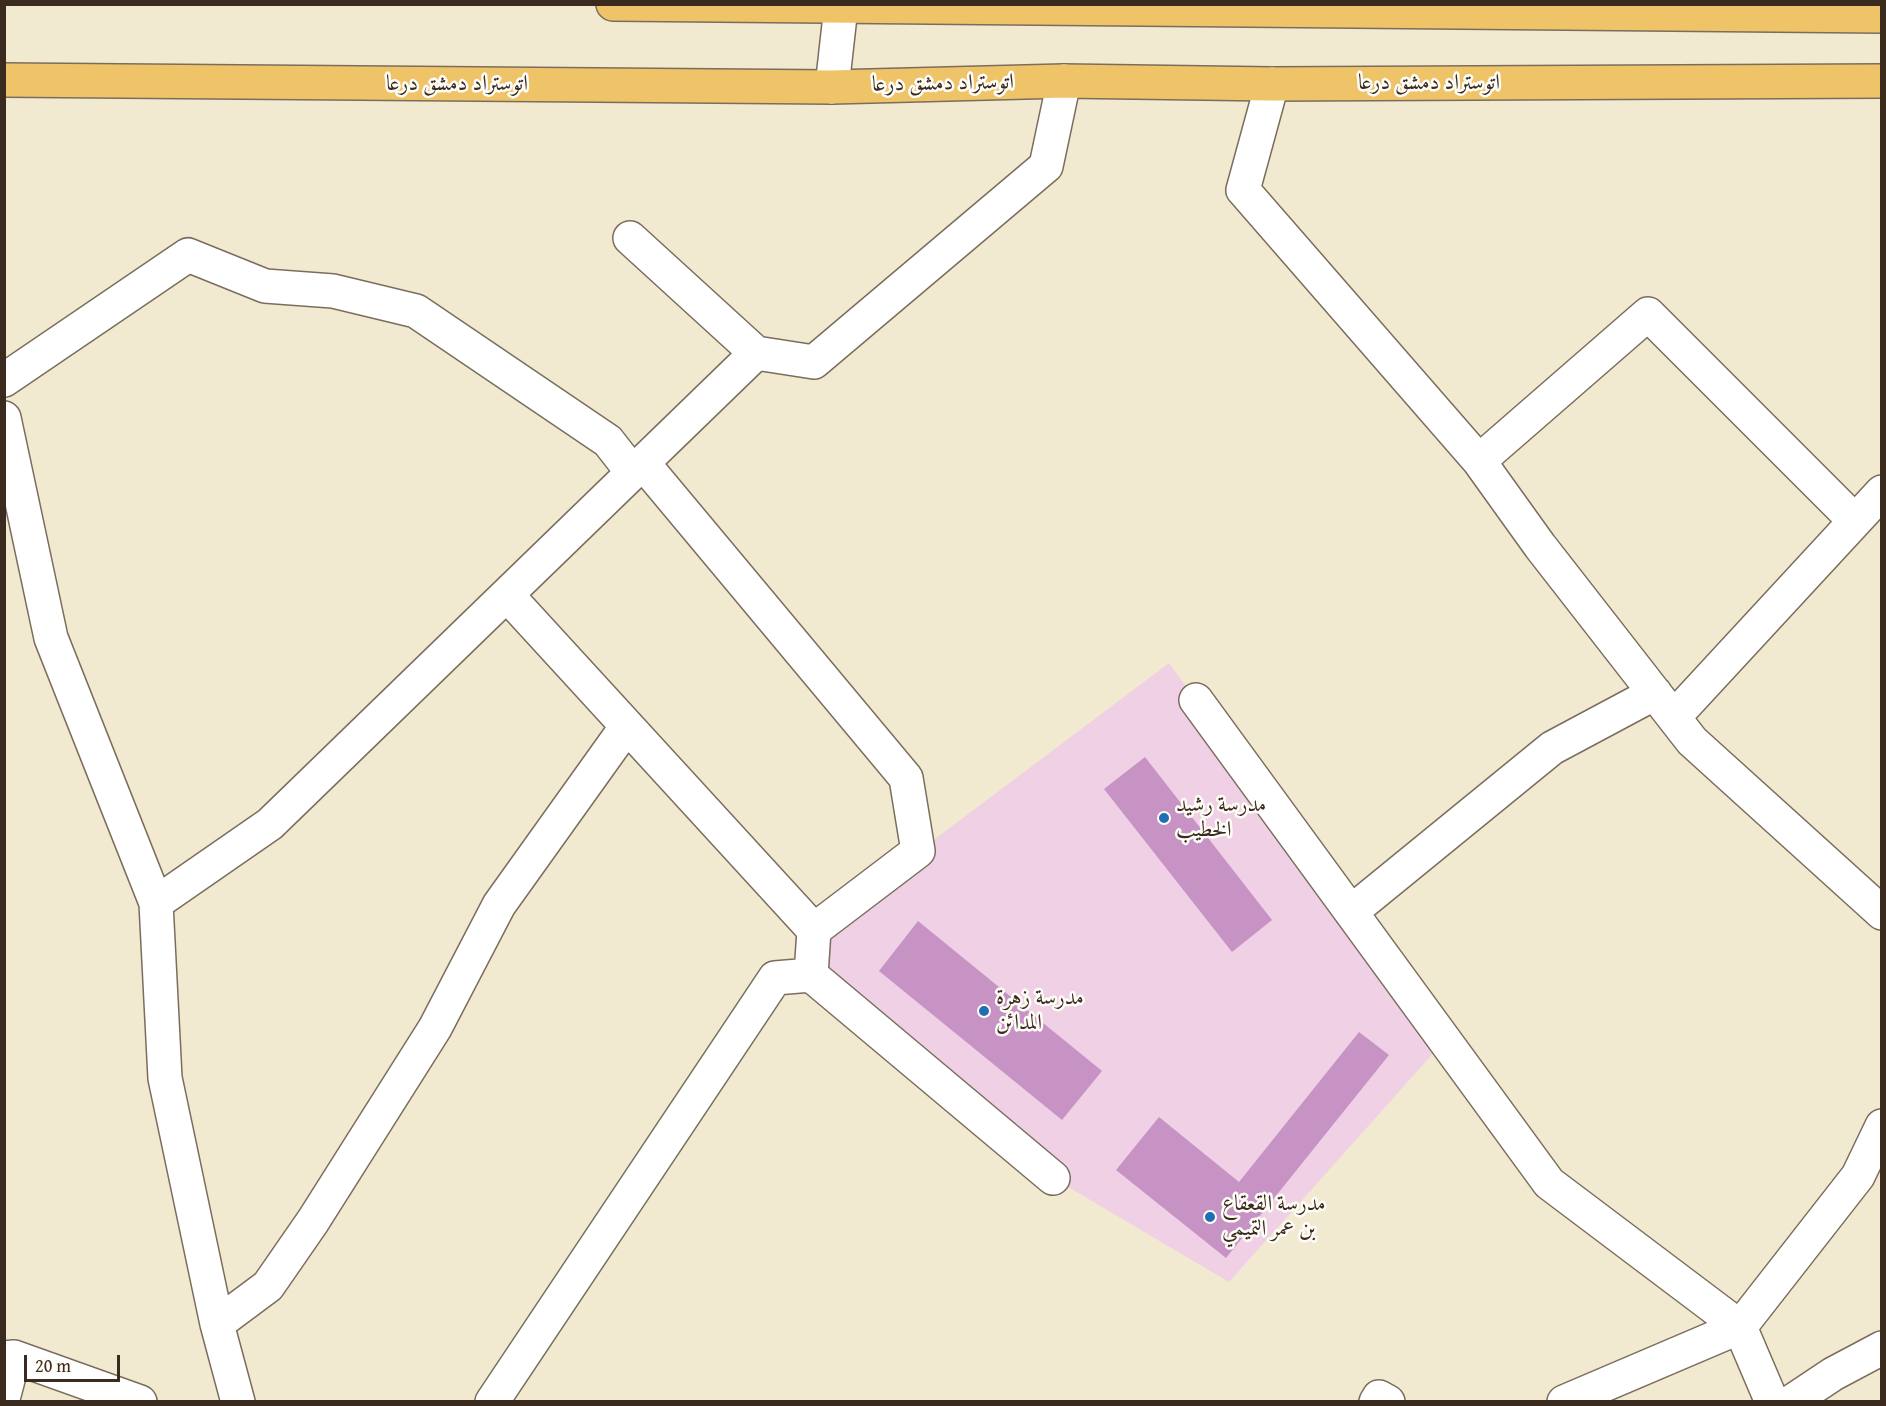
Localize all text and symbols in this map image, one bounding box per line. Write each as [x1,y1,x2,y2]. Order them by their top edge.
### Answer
street label: اتوستراد دمشق درعا [872,70,1014,98]
street label: اتوستراد دمشق درعا [1358,70,1500,96]
street label: اتوستراد دمشق درعا [386,71,528,97]
place label: مدرسة رشيد الخطيب [1176,792,1266,843]
marker: مدرسة رشيد الخطيب [1157,811,1171,825]
place label: مدرسة زهرة المدائن [996,985,1084,1036]
marker: مدرسة زهرة المدائن [977,1004,991,1018]
place label: مدرسة القعقاع بن عمر التميمي [1222,1191,1326,1242]
marker: مدرسة القعقاع بن عمر التميمي [1203,1210,1217,1224]
scale bar [27,1343,123,1381]
text: 20 m [35,1352,71,1379]

